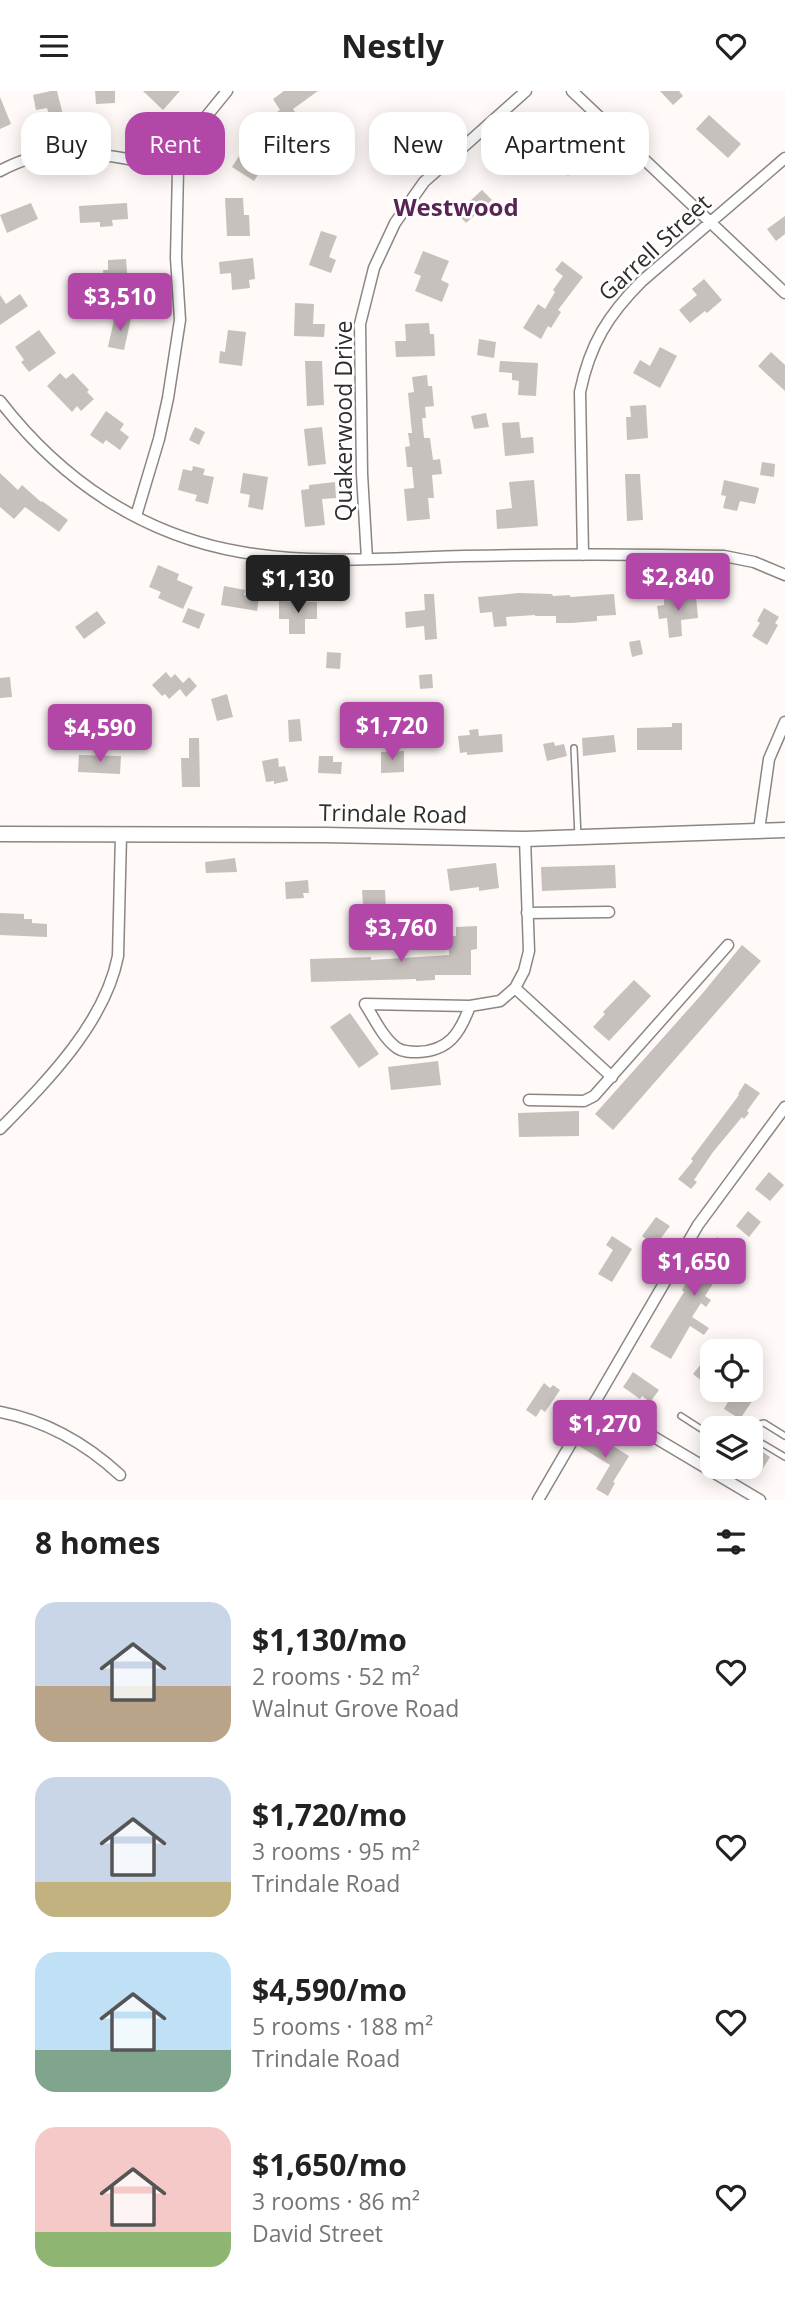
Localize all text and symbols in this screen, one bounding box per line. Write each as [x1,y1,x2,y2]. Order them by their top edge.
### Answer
text: Nestly [341,24,444,67]
icon: menu [35,27,73,65]
icon: heart [712,27,750,65]
chip: Buy [21,112,111,175]
chip: Rent [125,112,225,175]
chip: Filters [239,112,355,175]
chip: New [369,112,467,175]
chip: Apartment [481,112,649,175]
street label: Garrell Street [591,187,717,307]
district label: Westwood [393,190,519,223]
pin: $3,510 [63,273,177,333]
text: $3,510 [84,280,156,312]
street label: Quakerwood Drive [327,320,359,522]
pin: $2,840 [621,553,735,613]
pin: $1,130 [241,555,355,615]
text: $2,840 [642,560,714,592]
text: $1,130 [262,562,334,594]
pin: $1,720 [335,703,449,762]
pin: $4,590 [43,705,157,764]
text: $1,720 [356,709,428,741]
text: $4,590 [64,711,136,743]
street label: Trindale Road [319,796,467,830]
pin: $3,760 [344,905,458,964]
text: $3,760 [365,911,437,943]
pin: $1,650 [637,1239,751,1298]
text: $1,650 [658,1245,730,1277]
map controls [700,1339,763,1479]
button: locate [700,1339,763,1402]
pin: $1,270 [548,1401,662,1460]
text: $1,270 [569,1407,641,1439]
button: layers [700,1416,763,1479]
text: 8 homes [35,1522,160,1563]
icon: filters [712,1523,750,1561]
text: $1,130/mo [252,1619,407,1660]
icon: home [91,1630,175,1714]
icon: heart [712,1653,750,1691]
text: 2 rooms · 52 m² [252,1660,420,1692]
text: Walnut Grove Road [252,1692,459,1724]
text: $1,720/mo [252,1794,407,1835]
icon: home [91,1805,175,1889]
icon: heart [712,1828,750,1866]
text: 3 rooms · 95 m² [252,1835,420,1867]
text: Trindale Road [252,1867,400,1899]
text: $4,590/mo [252,1969,407,2010]
icon: home [91,1980,175,2064]
icon: heart [712,2003,750,2041]
text: 5 rooms · 188 m² [252,2010,433,2042]
text: Trindale Road [252,2042,400,2074]
text: $1,650/mo [252,2144,407,2185]
icon: home [91,2155,175,2239]
icon: heart [712,2178,750,2216]
text: 3 rooms · 86 m² [252,2185,420,2217]
text: David Street [252,2217,383,2249]

